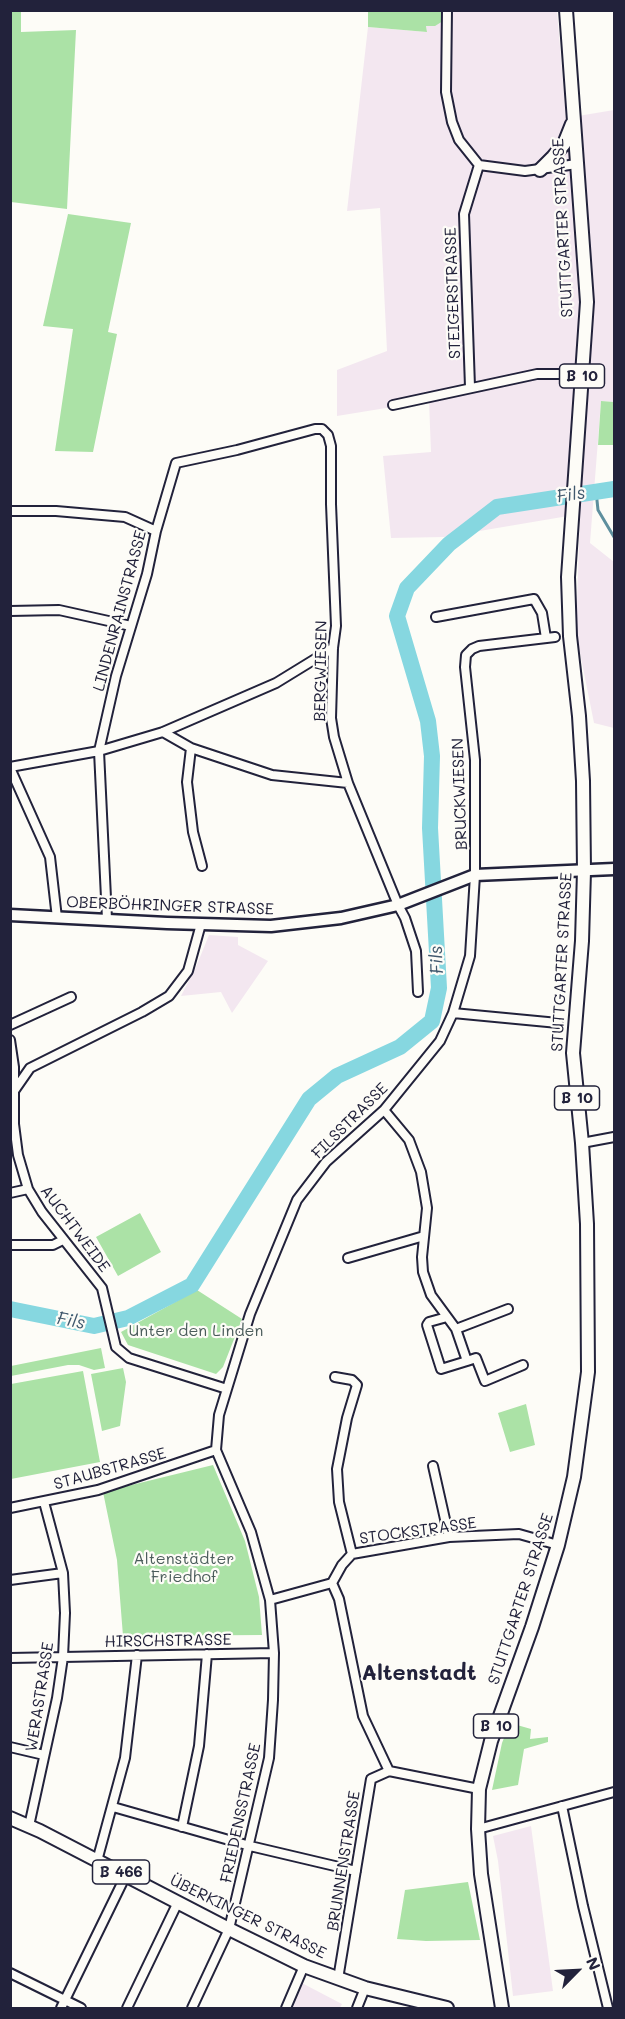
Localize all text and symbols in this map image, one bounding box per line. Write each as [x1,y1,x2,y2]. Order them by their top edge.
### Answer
street label: STUTTGARTER STRASSE [549,138,577,318]
street label: STEIGERSTRASSE [441,227,465,359]
road number: B 10 [560,364,604,388]
water label: Fils [555,482,587,508]
street label: LINDENRAINSTRASSE [89,528,151,694]
street label: BERGWIESEN [311,620,331,722]
street label: BRUCKWIESEN [448,738,472,850]
street label: STUTTGARTER STRASSE [548,872,576,1052]
street label: OBERBÖHRINGER STRASSE [66,893,274,919]
water label: Fils [425,945,449,975]
street label: FILSSTRASSE [308,1079,392,1163]
road number: B 10 [554,1086,600,1110]
street label: AUCHTWEIDE [36,1182,114,1276]
water label: Fils [55,1308,87,1334]
park label: Unter den Linden [129,1321,263,1341]
street label: STAUBSTRASSE [52,1444,168,1494]
street label: STUTTGARTER STRASSE [484,1511,558,1687]
street label: STOCKSTRASSE [358,1513,478,1549]
park label: Altenstädter Friedhof [134,1549,234,1587]
street label: HIRSCHSTRASSE [104,1630,232,1652]
street label: WERASTRASSE [22,1641,58,1753]
district label: Altenstadt [362,1660,476,1686]
road number: B 10 [474,1714,518,1738]
street label: FRIEDENSSTRASSE [217,1741,265,1885]
street label: BRUNNENSTRASSE [323,1789,365,1933]
road number: B 466 [92,1860,150,1884]
street label: ÜBERKINGER STRASSE [167,1871,329,1963]
north arrow [547,1941,607,2001]
text: N [582,1954,606,1973]

